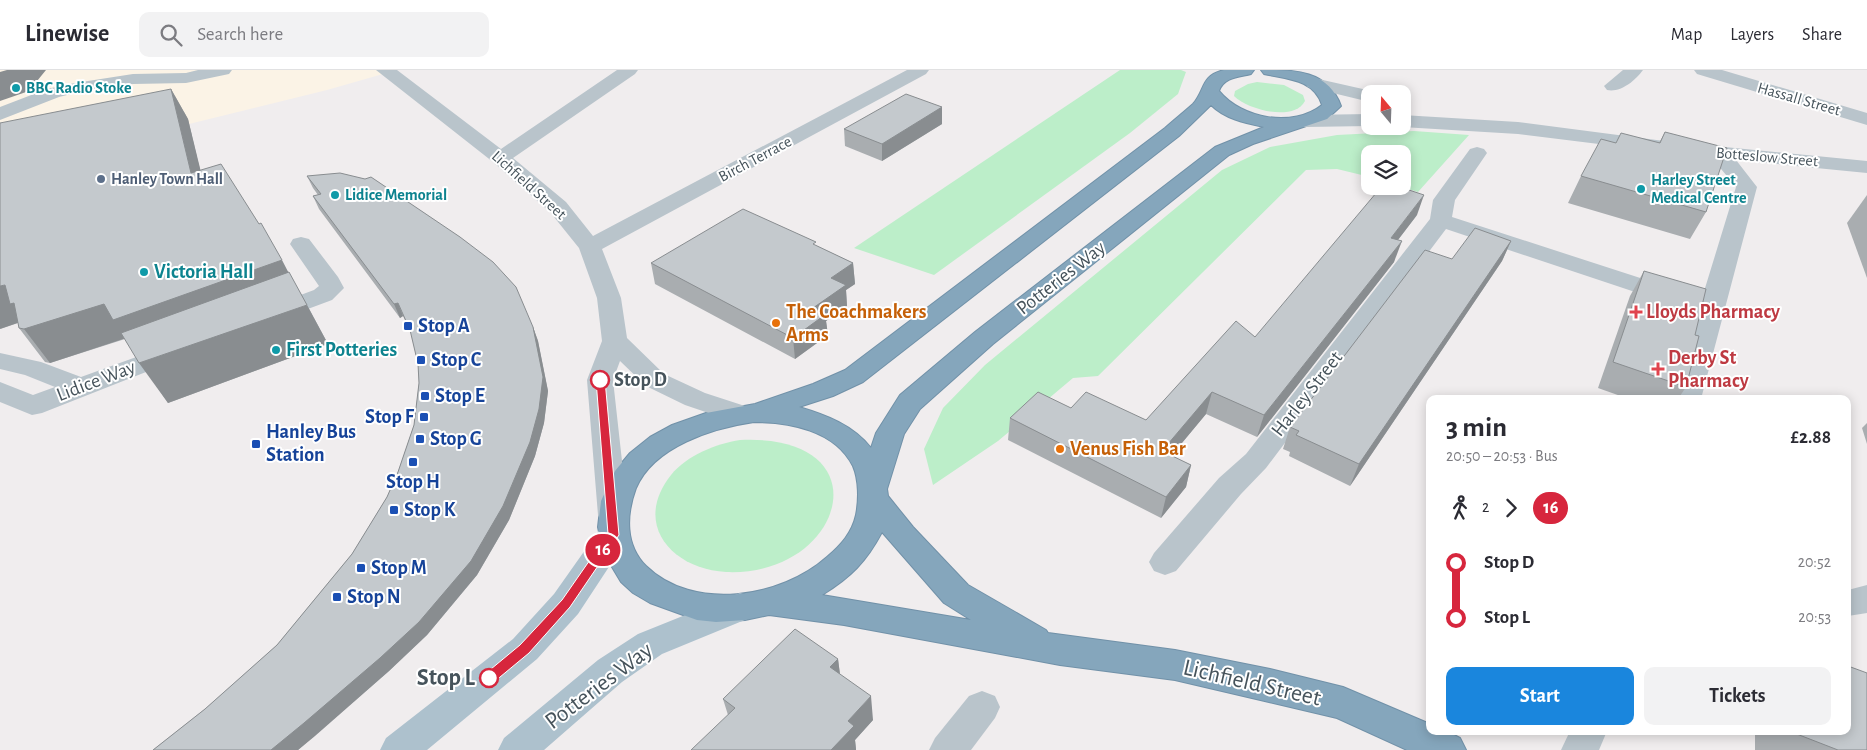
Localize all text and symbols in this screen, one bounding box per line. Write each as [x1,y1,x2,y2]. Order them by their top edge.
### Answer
search box [139,12,489,57]
icon: search [157,21,185,49]
text: Linewise [25,22,109,46]
text: Search here [197,25,283,44]
text: Map [1671,26,1702,44]
text: Layers [1730,26,1774,44]
text: Share [1802,26,1842,44]
place label: BBC Radio Stoke [26,80,132,96]
street label: Hassall Street [1756,80,1842,118]
marker: BBC Radio Stoke [10,82,22,94]
north arrow [1361,85,1411,135]
map controls [1361,85,1411,195]
street label: Birch Terrace [716,133,794,185]
button: layers [1361,145,1411,195]
street label: Botteslow Street [1715,145,1819,169]
street label: Lichfield Street [489,148,569,222]
place label: Hanley Town Hall [111,171,223,188]
place label: Harley Street Medical Centre [1651,172,1747,206]
marker: Hanley Town Hall [95,173,107,185]
marker: Harley Street Medical Centre [1635,183,1647,195]
place label: Lidice Memorial [345,187,447,203]
marker: Lidice Memorial [329,189,341,201]
street label: Potteries Way [1013,237,1110,319]
place label: Victoria Hall [154,262,254,282]
marker: Victoria Hall [138,266,150,278]
place label: The Coachmakers Arms [786,302,927,345]
place label: Lloyds Pharmacy [1646,302,1780,322]
marker: Lloyds Pharmacy [1630,306,1642,318]
place label: Stop A [418,316,470,336]
marker: The Coachmakers Arms [770,317,782,329]
marker: Stop A [402,320,414,332]
place label: First Potteries [286,340,398,360]
marker: First Potteries [270,344,282,356]
street label: Harley Street [1268,347,1347,440]
place label: Derby St Pharmacy [1668,348,1749,391]
place label: Stop C [431,350,482,370]
marker: Stop C [415,354,427,366]
street label: Lidice Way [54,357,139,405]
marker: Derby St Pharmacy [1652,363,1664,375]
marker: Stop D [590,370,610,390]
place label: Stop D [614,370,667,390]
place label: Stop E [435,386,485,406]
marker: Stop E [419,390,431,402]
place label: Stop F [365,407,415,427]
marker: Stop F [418,411,430,423]
text: 3 min [1446,414,1507,442]
place label: Hanley Bus Station [266,422,356,465]
text: £2.88 [1790,428,1831,447]
place label: Stop G [430,429,482,449]
marker: Stop G [414,433,426,445]
marker: Hanley Bus Station [250,438,262,450]
place label: Venus Fish Bar [1070,439,1186,459]
marker: Venus Fish Bar [1054,443,1066,455]
text: 20:50 – 20:53 · Bus [1446,448,1558,464]
marker: Stop H [407,456,419,468]
place label: Stop H [386,472,440,492]
icon: walk [1446,494,1474,522]
icon: forward [1497,494,1525,522]
text: 2 [1482,499,1489,515]
text: 16 [1543,499,1558,517]
place label: Stop K [404,500,456,520]
marker: Stop K [388,504,400,516]
line badge: 16 [580,534,626,566]
text: 16 [595,541,611,559]
text: Stop D [1484,553,1534,572]
text: 20:52 [1798,554,1831,570]
place label: Stop M [371,558,427,578]
marker: Stop M [355,562,367,574]
place label: Stop N [347,587,401,607]
marker: Stop N [331,591,343,603]
text: Stop L [1484,608,1530,627]
text: 20:53 [1798,609,1831,625]
street label: Potteries Way [541,638,657,734]
street label: Lichfield Street [1181,656,1323,711]
place label: Stop L [417,666,476,690]
button: Start [1446,667,1634,725]
button: Tickets [1644,667,1831,725]
marker: Stop L [479,668,499,688]

